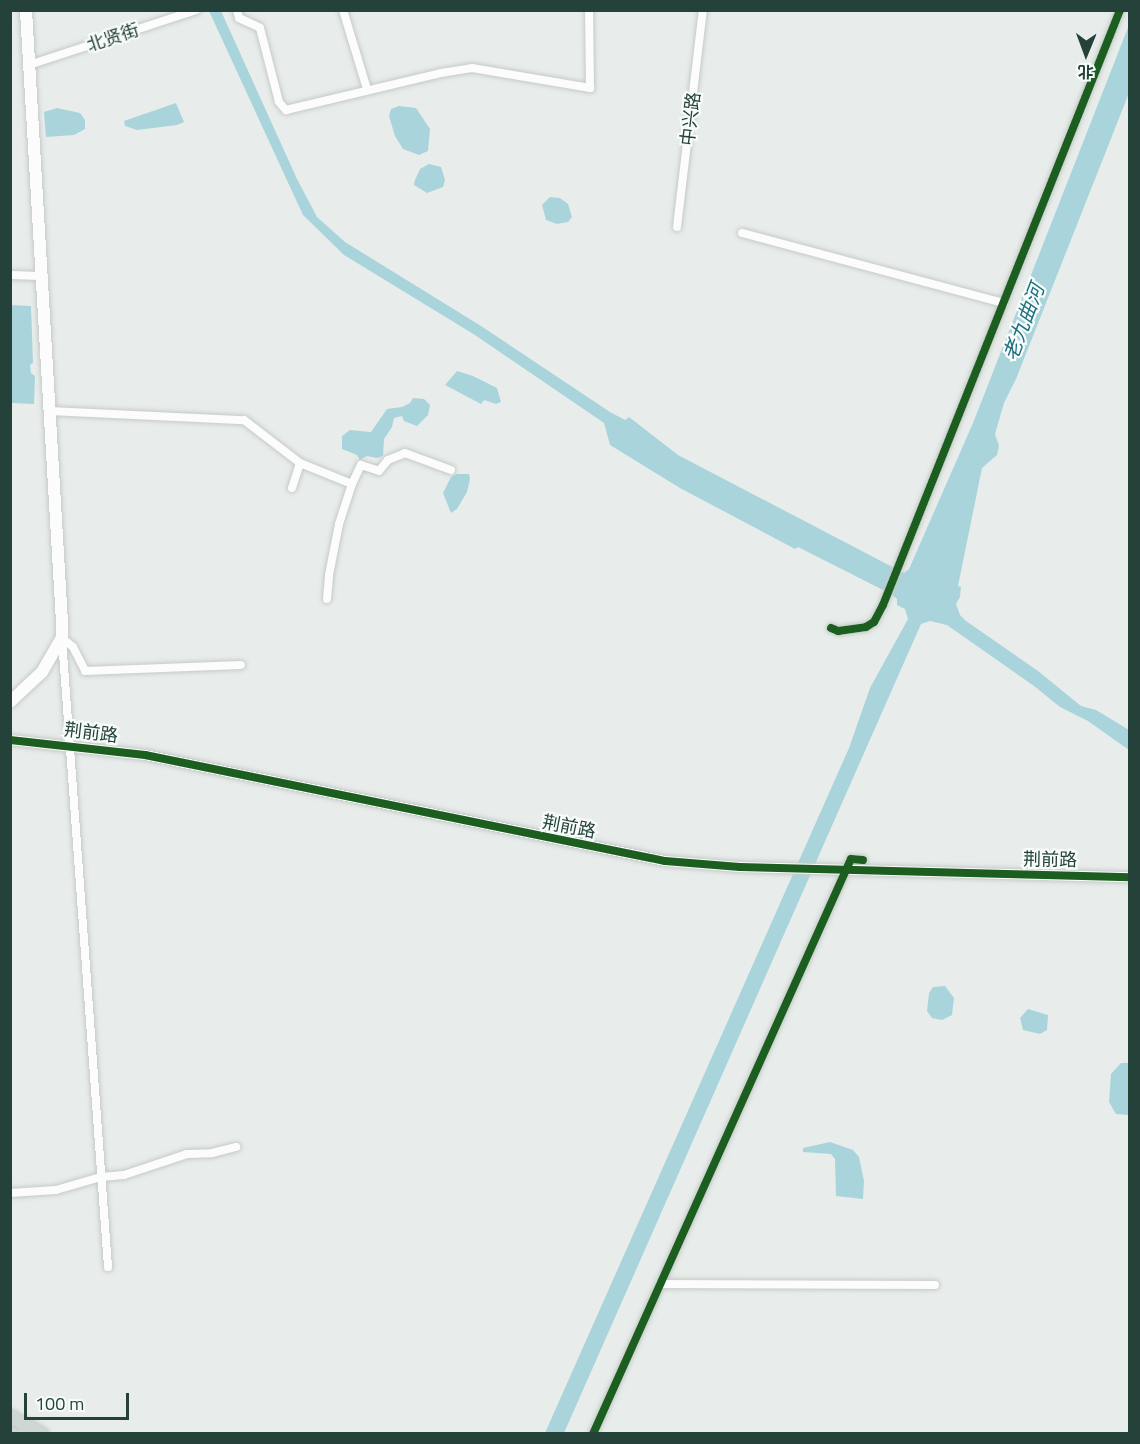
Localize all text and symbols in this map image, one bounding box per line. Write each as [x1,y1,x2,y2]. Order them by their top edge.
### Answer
street label: 北贤街 [84,19,142,57]
north arrow [1056,24,1116,84]
text: 北 [1077,60,1094,84]
street label: 中兴路 [677,91,705,147]
water label: 老九曲河 [997,280,1049,364]
street label: 荆前路 [63,719,119,747]
street label: 荆前路 [540,811,598,843]
street label: 荆前路 [1023,849,1077,871]
scale bar [27,1381,132,1419]
text: 100 m [35,1390,84,1417]

